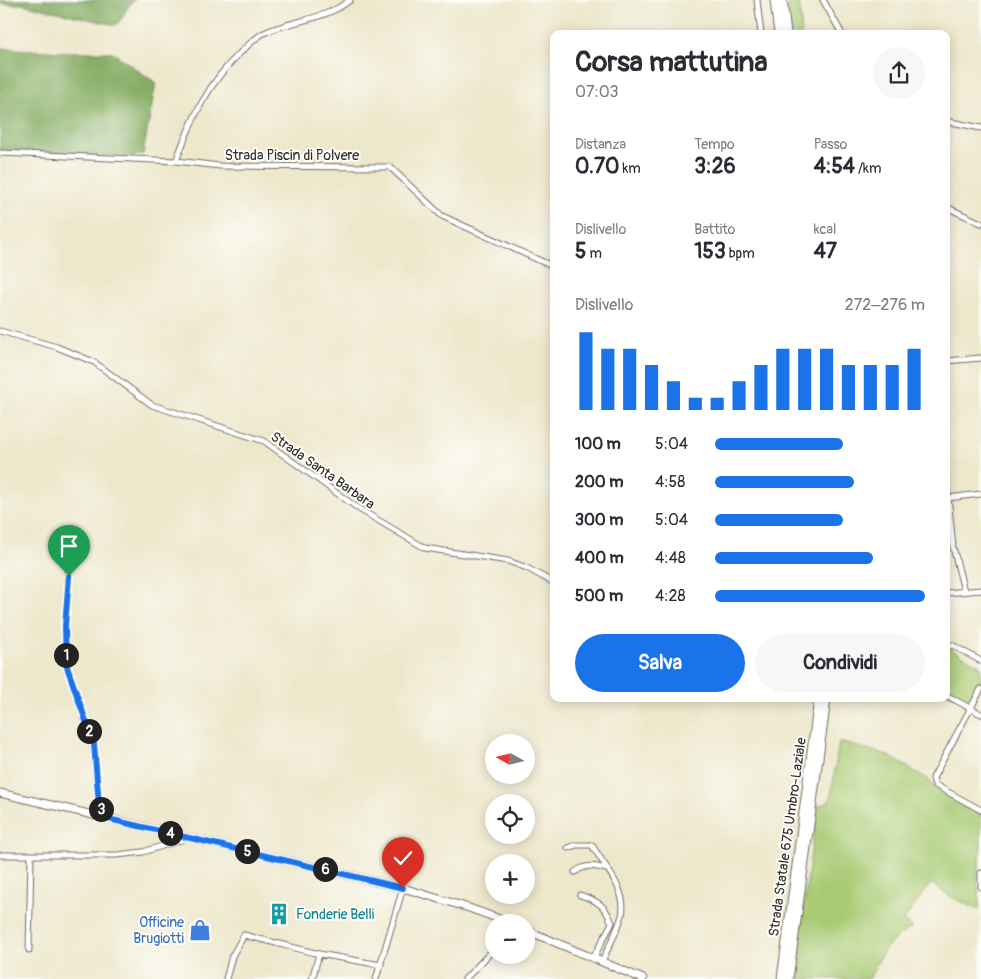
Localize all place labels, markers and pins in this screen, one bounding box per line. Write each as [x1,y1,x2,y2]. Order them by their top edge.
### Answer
pin [48,525,90,576]
pin: 1 [54,642,78,668]
pin: 2 [76,718,102,744]
pin: 3 [88,796,114,822]
pin: 4 [158,820,182,846]
pin [382,837,424,888]
pin: 5 [234,838,260,864]
pin: 6 [312,856,338,882]
building icon: Fonderie Belli [266,901,292,927]
place label: Fonderie Belli [296,906,375,923]
place label: Officine Brugiotti [133,914,185,947]
shop icon: Officine Brugiotti [187,917,213,943]

